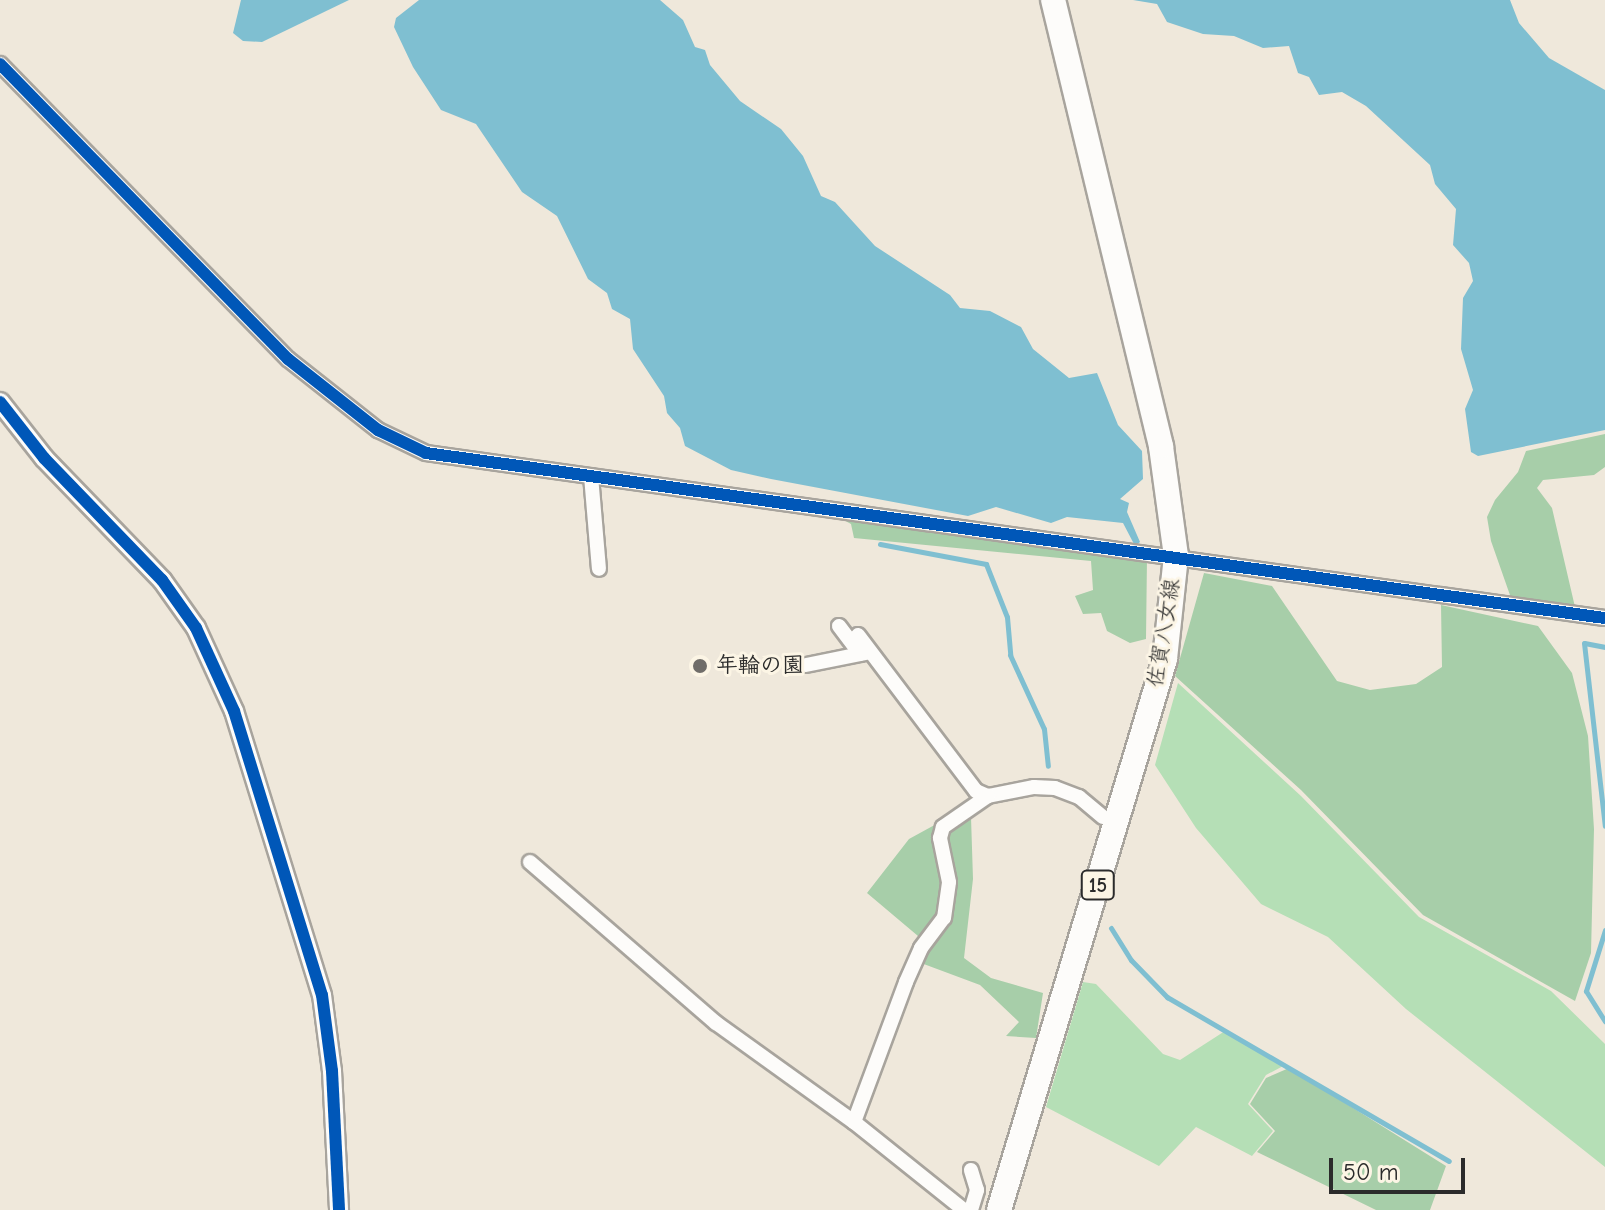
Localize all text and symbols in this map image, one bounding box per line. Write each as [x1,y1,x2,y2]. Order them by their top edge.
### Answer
street label: 佐賀八女線 [1142,577,1186,689]
place label: 年輪の園 [716,653,804,679]
marker: 年輪の園 [691,657,709,675]
road number: 15 [1080,869,1116,901]
scale bar [1333,1142,1469,1192]
text: 50 m [1343,1158,1399,1186]

